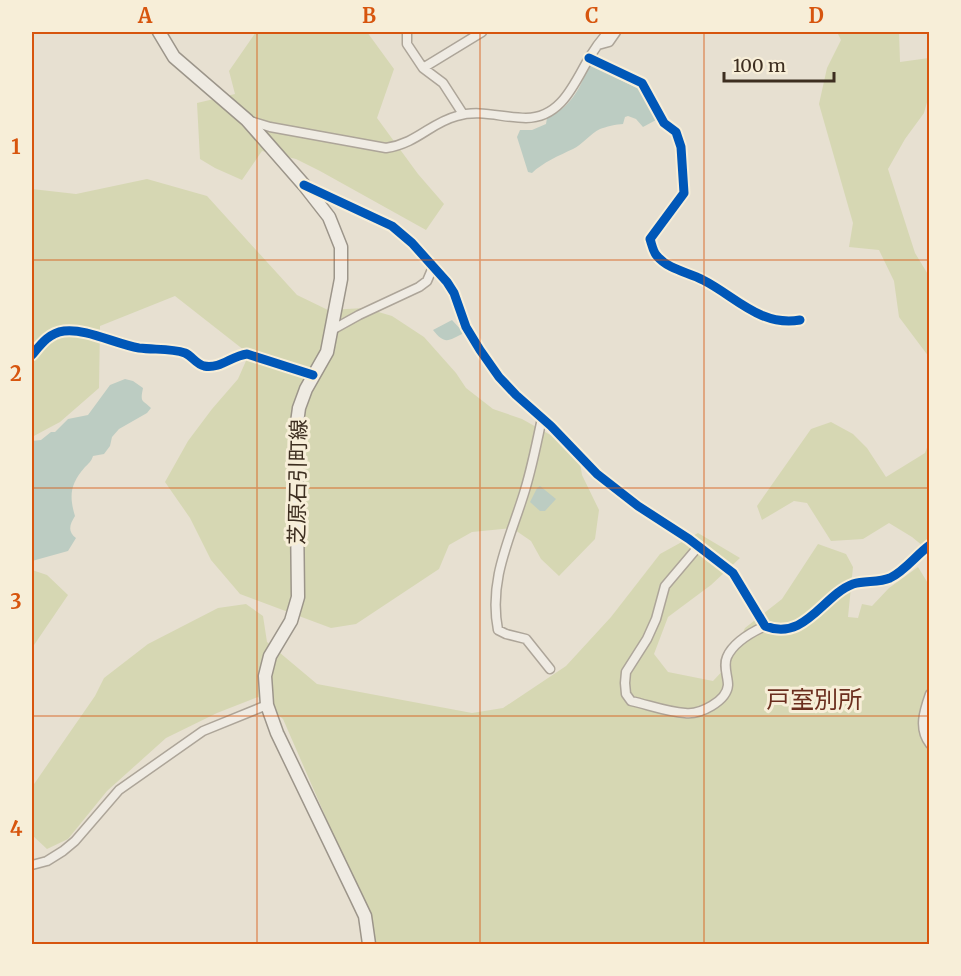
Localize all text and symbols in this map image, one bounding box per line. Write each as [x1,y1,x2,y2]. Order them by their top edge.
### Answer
text: A [137,3,153,28]
text: B [362,3,376,28]
text: C [585,3,599,28]
text: D [808,3,824,28]
scale bar [724,45,834,83]
text: 100 m [733,54,786,77]
text: 1 [11,134,21,159]
text: 2 [10,361,22,386]
street label: 芝原石引町線 [283,419,312,545]
text: 3 [10,589,22,614]
district label: 戸室別所 [766,684,862,715]
text: 4 [10,816,23,841]

